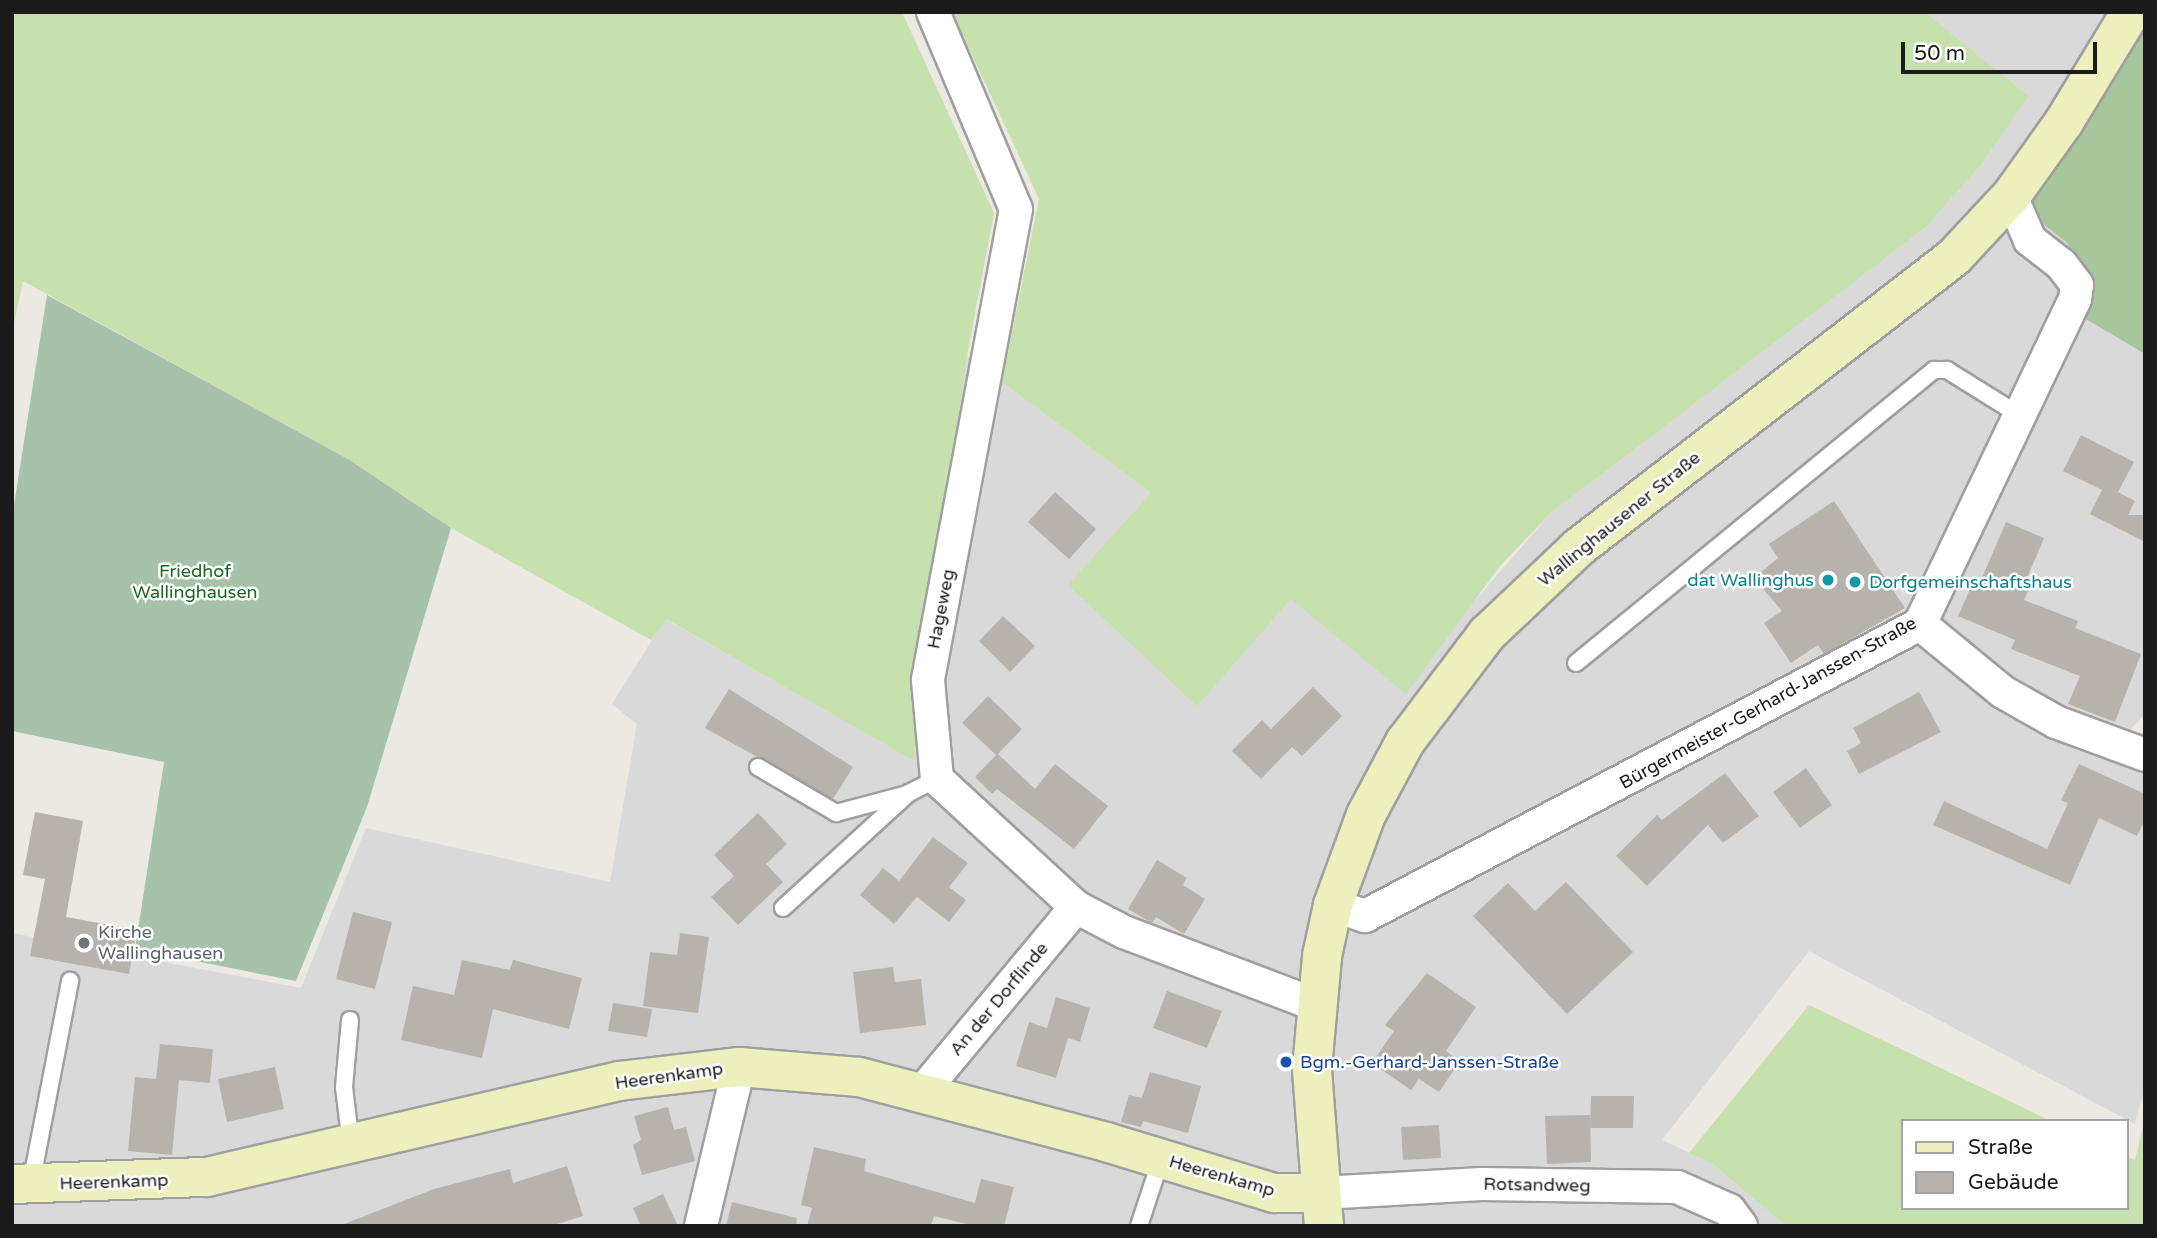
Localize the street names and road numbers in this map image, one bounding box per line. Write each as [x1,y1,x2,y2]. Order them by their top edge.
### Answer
street label: Wallinghausener Straße [1533,447,1705,591]
street label: Hageweg [923,567,959,651]
street label: Bürgermeister-Gerhard-Janssen-Straße [1616,612,1920,794]
street label: An der Dorflinde [945,938,1053,1060]
street label: Heerenkamp [613,1058,725,1094]
street label: Heerenkamp [1167,1151,1277,1201]
street label: Heerenkamp [59,1169,169,1195]
street label: Rotsandweg [1483,1173,1591,1197]

